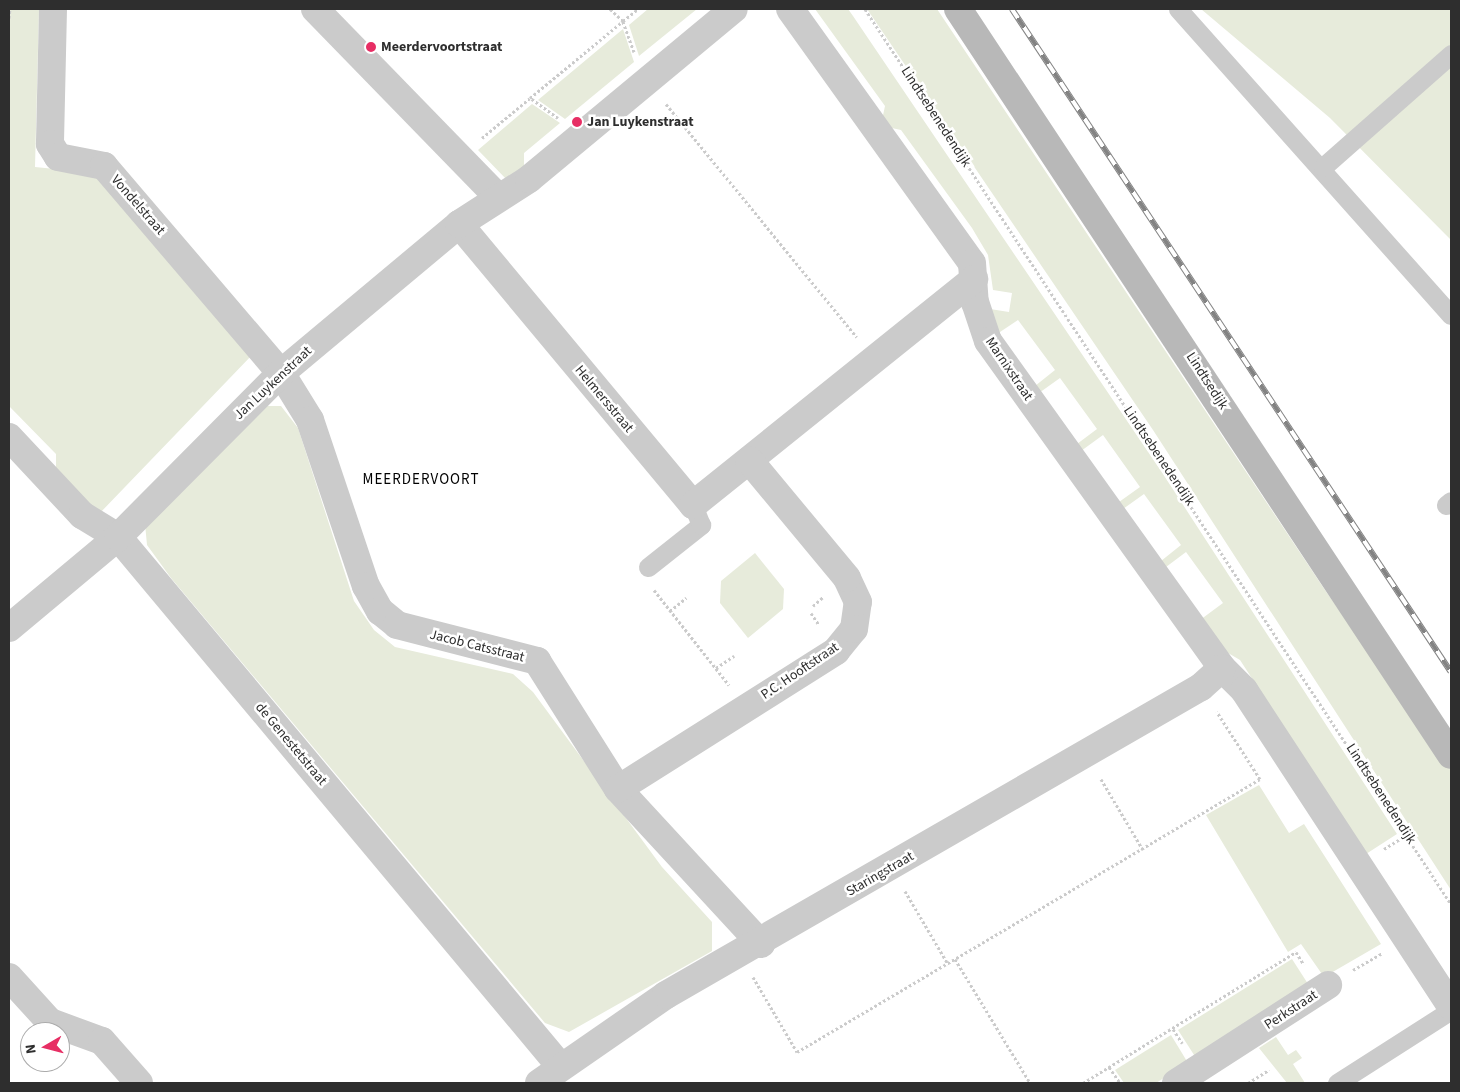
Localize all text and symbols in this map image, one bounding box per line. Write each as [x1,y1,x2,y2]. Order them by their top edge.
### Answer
place label: Meerdervoortstraat [381,39,502,55]
marker: Meerdervoortstraat [365,41,377,53]
street label: Lindtsebenedendijk [897,64,975,170]
place label: Jan Luykenstraat [587,114,694,130]
marker: Jan Luykenstraat [571,116,583,128]
street label: Vondelstraat [107,172,169,238]
street label: Marnixstraat [982,334,1036,404]
street label: Jan Luykenstraat [231,343,315,423]
street label: Lindtsedijk [1182,349,1232,413]
street label: Helmersstraat [571,362,637,436]
street label: Lindtsebenedendijk [1120,403,1198,509]
district label: MEERDERVOORT [361,471,481,489]
street label: Jacob Catsstraat [428,626,526,666]
street label: P.C. Hooftstraat [758,639,842,703]
street label: de Genestetstraat [252,699,330,789]
street label: Lindtsebenedendijk [1342,741,1420,847]
street label: Staringstraat [843,848,917,900]
street label: Perkstraat [1261,987,1321,1033]
north arrow [20,1022,70,1072]
text: N [21,1043,42,1055]

